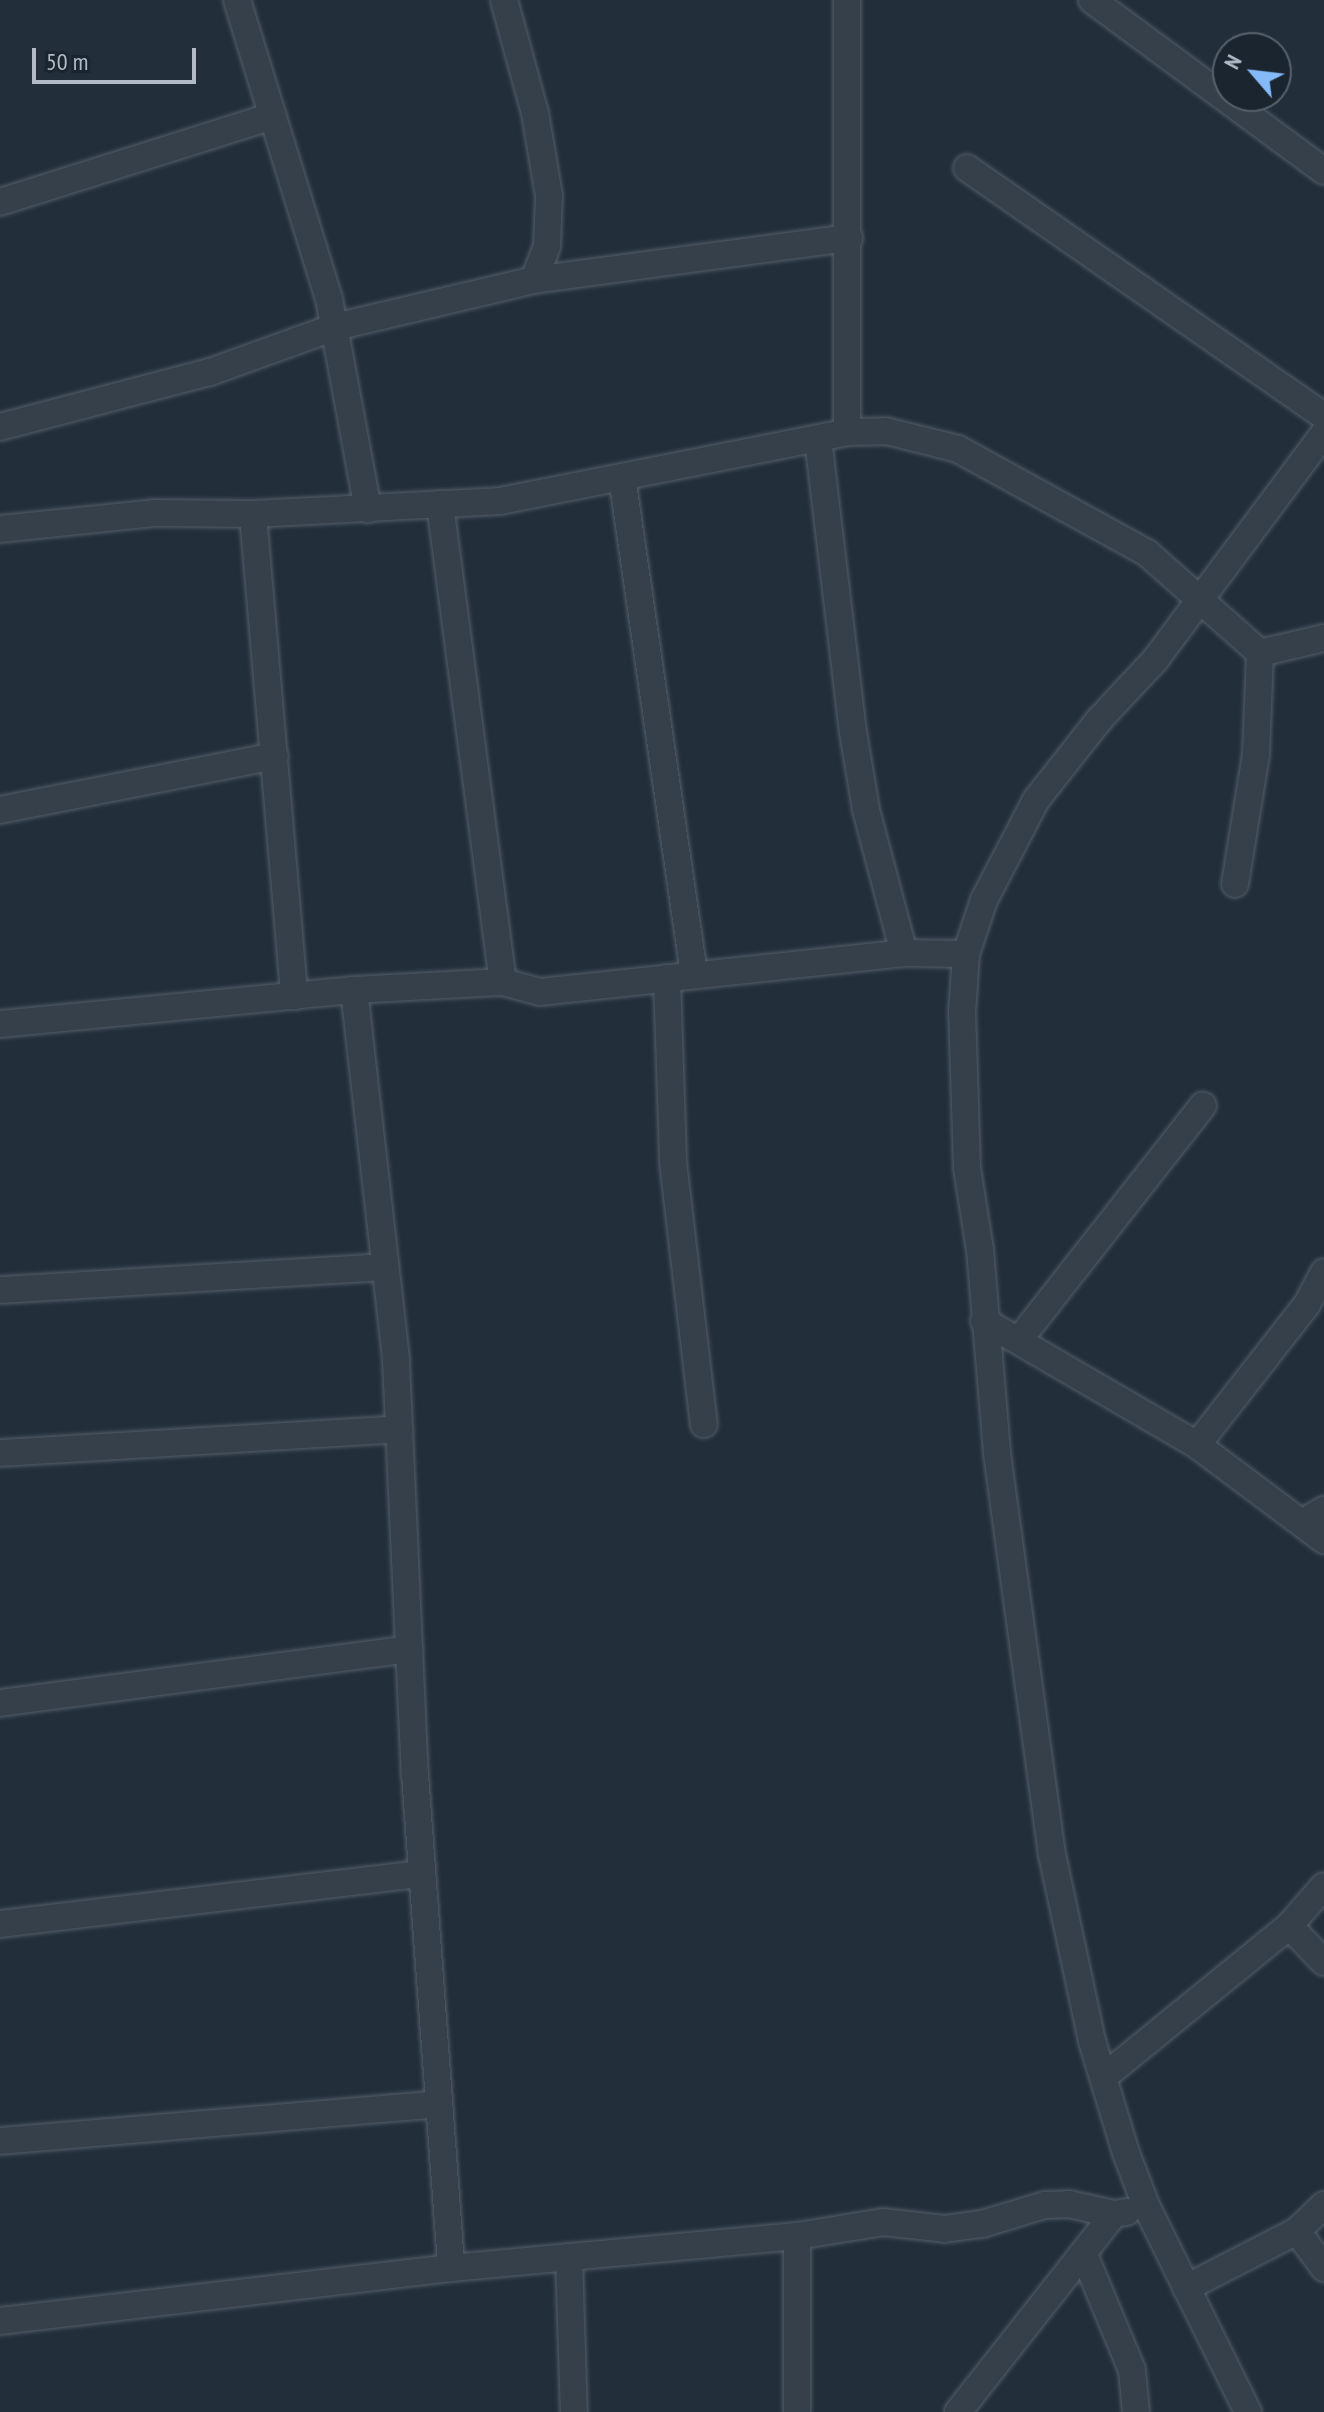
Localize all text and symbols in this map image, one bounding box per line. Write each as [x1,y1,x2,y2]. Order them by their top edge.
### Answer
scale bar [36,32,200,82]
north arrow [1212,32,1292,112]
text: 50 m [46,46,88,77]
text: N [1217,50,1248,74]

